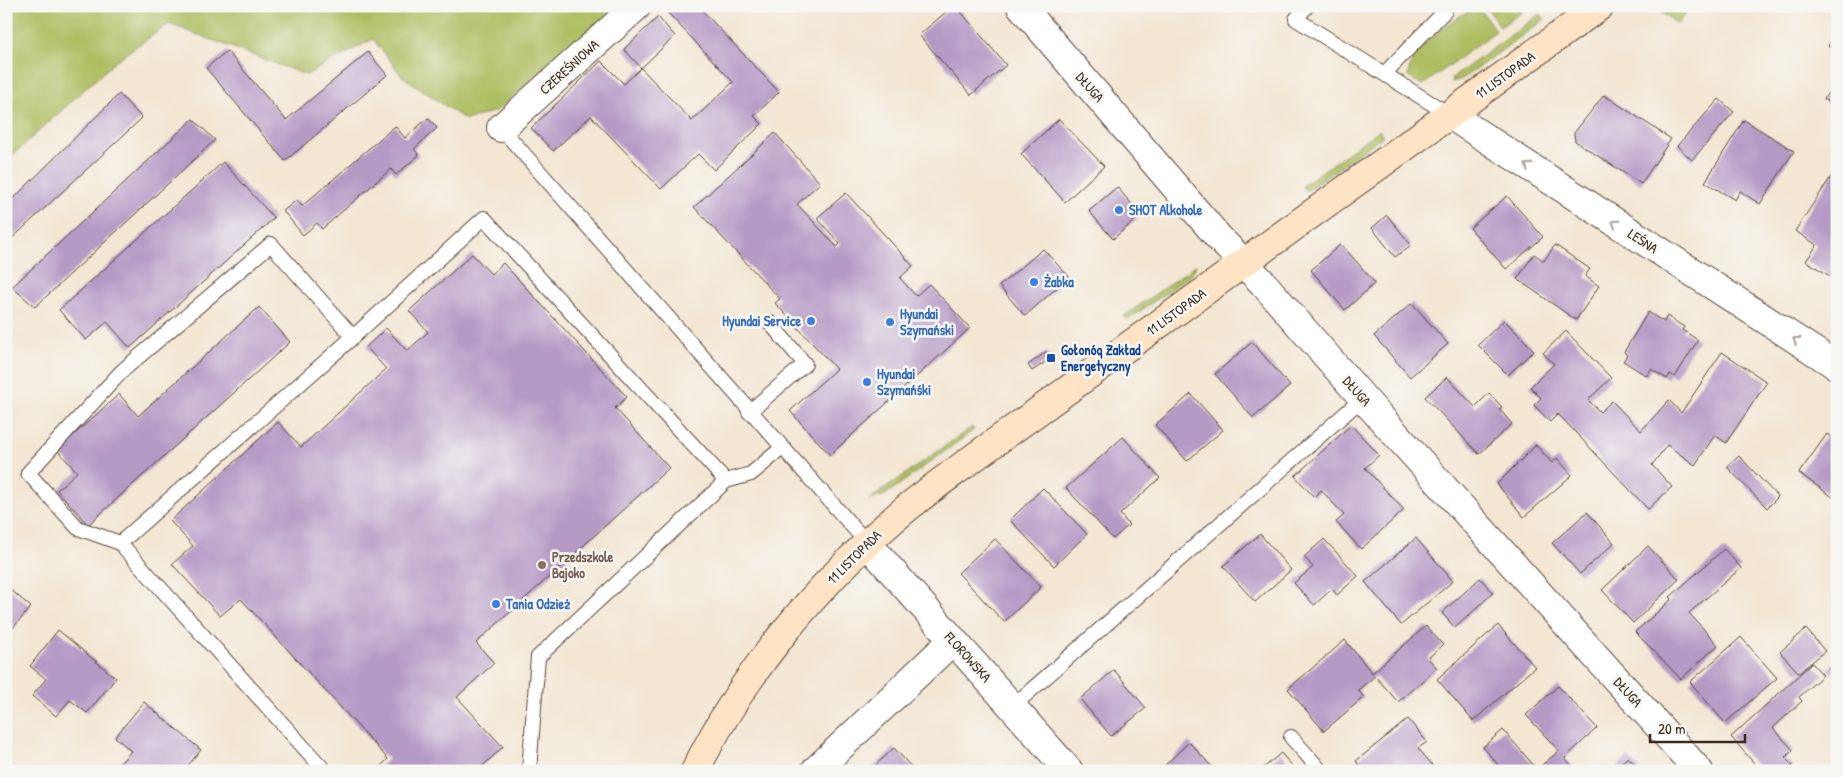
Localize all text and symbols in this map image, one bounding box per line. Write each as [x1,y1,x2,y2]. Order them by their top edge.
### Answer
street label: CZEREŚNIOWA [535,35,603,98]
street label: 11 LISTOPADA [1471,46,1539,103]
street label: DŁUGA [1072,68,1109,106]
one-way arrow [1525,163,1534,172]
place label: SHOT Alkohole [1129,200,1203,219]
marker: SHOT Alkohole [1113,204,1125,216]
one-way arrow [1612,220,1621,229]
street label: LEŚNA [1625,224,1662,257]
place label: Żabka [1044,272,1074,291]
marker: Żabka [1028,276,1040,288]
street label: 11 LISTOPADA [1142,283,1210,340]
place label: Hyundai Szymański [900,304,954,341]
place label: Hyundai Service [722,311,801,332]
marker: Hyundai Service [805,315,817,327]
marker: Hyundai Szymański [884,316,896,328]
one-way arrow [1792,336,1801,346]
place label: Gołonóg Zakład Energetyczny [1061,340,1141,377]
marker: Gołonóg Zakład Energetyczny [1045,352,1057,364]
place label: Hyundai Szymańśki [877,364,931,401]
street label: DŁUGA [1339,372,1376,410]
marker: Hyundai Szymańśki [861,376,873,388]
street label: 11 LISTOPADA [822,525,885,588]
place label: Przedszkole Bajoko [552,547,614,583]
marker: Przedszkole Bajoko [536,559,548,571]
place label: Tania Odzież [505,594,570,613]
marker: Tania Odzież [490,598,502,610]
street label: FLOROWSKA [940,627,996,686]
street label: DŁUGA [1610,673,1647,711]
scale bar [1650,712,1746,744]
text: 20 m [1658,718,1685,739]

